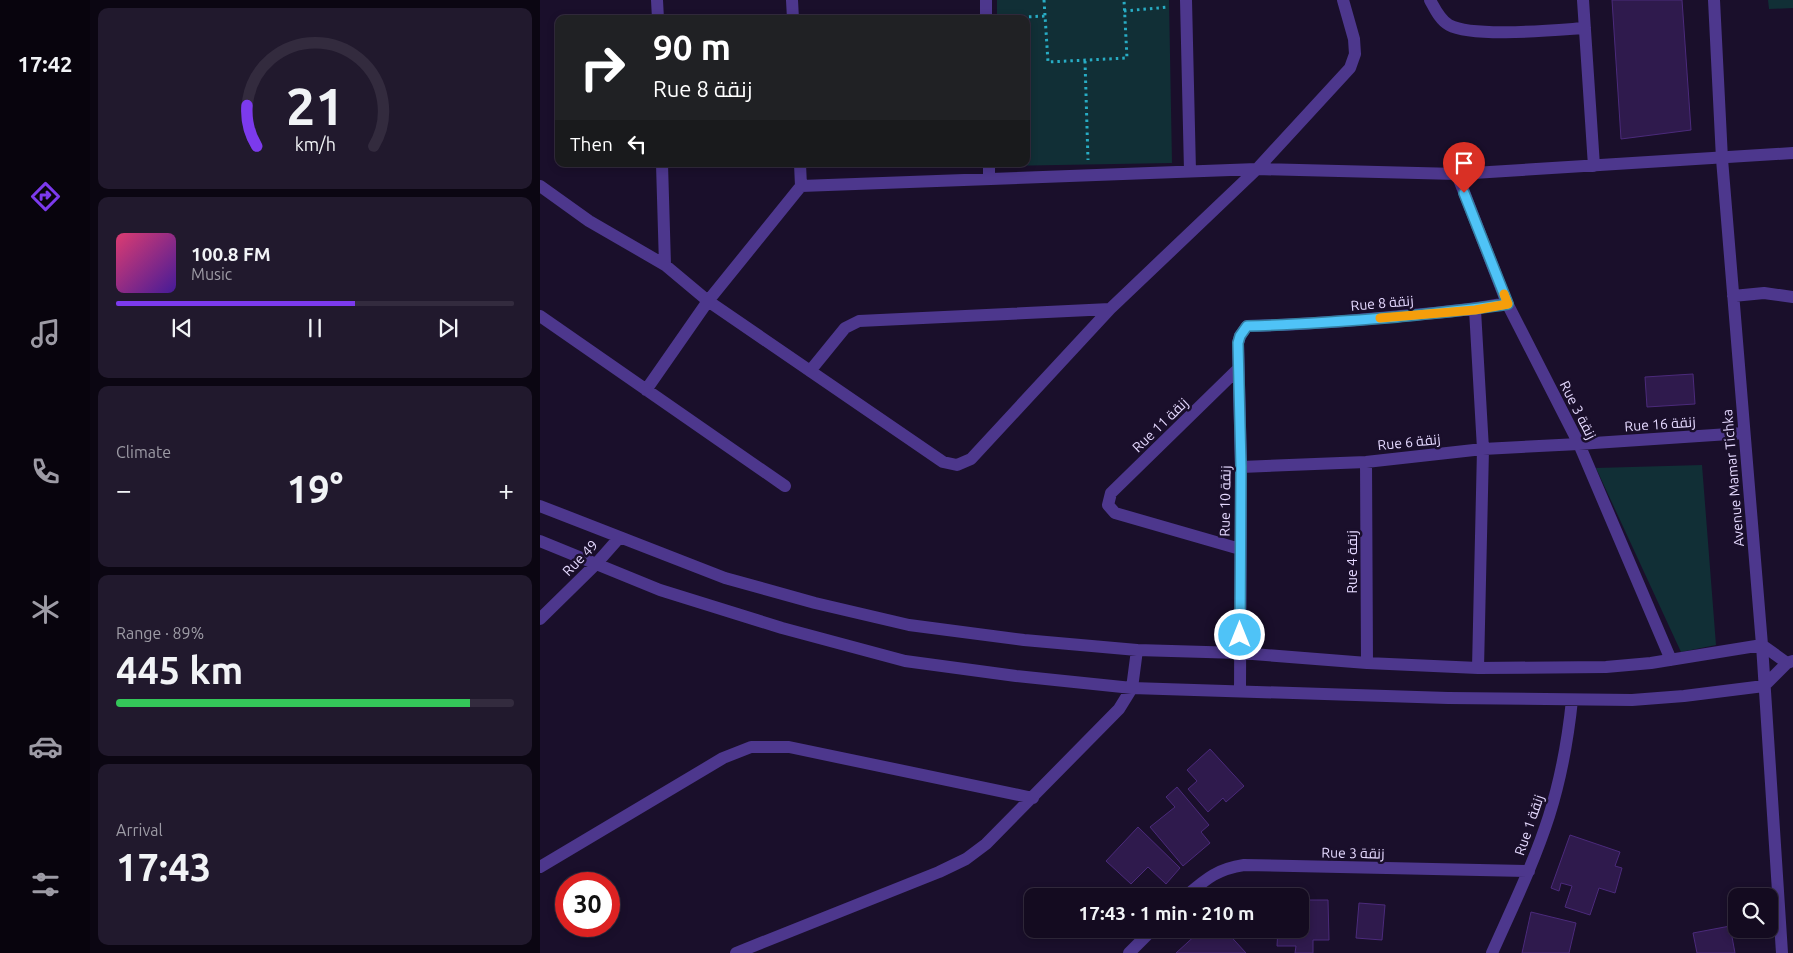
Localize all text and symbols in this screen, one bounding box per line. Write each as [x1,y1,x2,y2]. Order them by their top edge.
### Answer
text: 90 m [653,27,731,67]
icon: right [570,35,635,100]
text: 17:42 [17,51,73,76]
text: Rue 8 زنقة [653,76,752,101]
text: 21 [286,77,344,135]
icon: left [623,130,651,158]
text: Then [570,133,613,155]
text: km/h [294,134,336,154]
pin [1443,142,1485,193]
icon: arrive [1450,149,1478,177]
icon: directions [28,179,63,214]
text: 100.8 FM [191,243,271,265]
text: Music [191,265,232,283]
street label: Rue 8 زنقة [1350,292,1414,314]
icon: previous [168,314,196,342]
icon: pause [301,314,329,342]
icon: next [434,314,462,342]
icon: music [28,316,63,351]
street label: Rue 3 زنقة [1557,378,1599,442]
street label: Rue 11 زنقة [1129,395,1191,455]
street label: Avenue Mamar Tichka [1719,409,1747,547]
street label: Rue 16 زنقة [1624,414,1696,434]
street label: Rue 6 زنقة [1377,431,1441,453]
text: Climate [116,443,171,461]
icon: phone [28,454,63,489]
street label: Rue 10 زنقة [1216,465,1234,537]
text: 19° [287,468,343,510]
text: − [116,474,132,505]
text: + [498,474,514,505]
street label: Rue 4 زنقة [1344,530,1360,594]
street label: Rue 49 [559,537,601,579]
icon: climate [28,592,63,627]
position arrow [1213,608,1265,660]
text: Range · 89% [116,624,204,642]
text: 445 km [116,649,243,691]
icon: car [28,729,63,764]
street label: Rue 1 زنقة [1511,793,1547,857]
text: Arrival [116,821,163,839]
street label: Rue 3 زنقة [1321,844,1385,862]
text: 17:43 [116,846,211,888]
icon: filters [28,867,63,902]
speed limit sign: 30 [555,872,620,937]
map controls [1728,888,1778,938]
button: search [1728,888,1778,938]
text: 17:43 · 1 min · 210 m [1079,902,1254,924]

